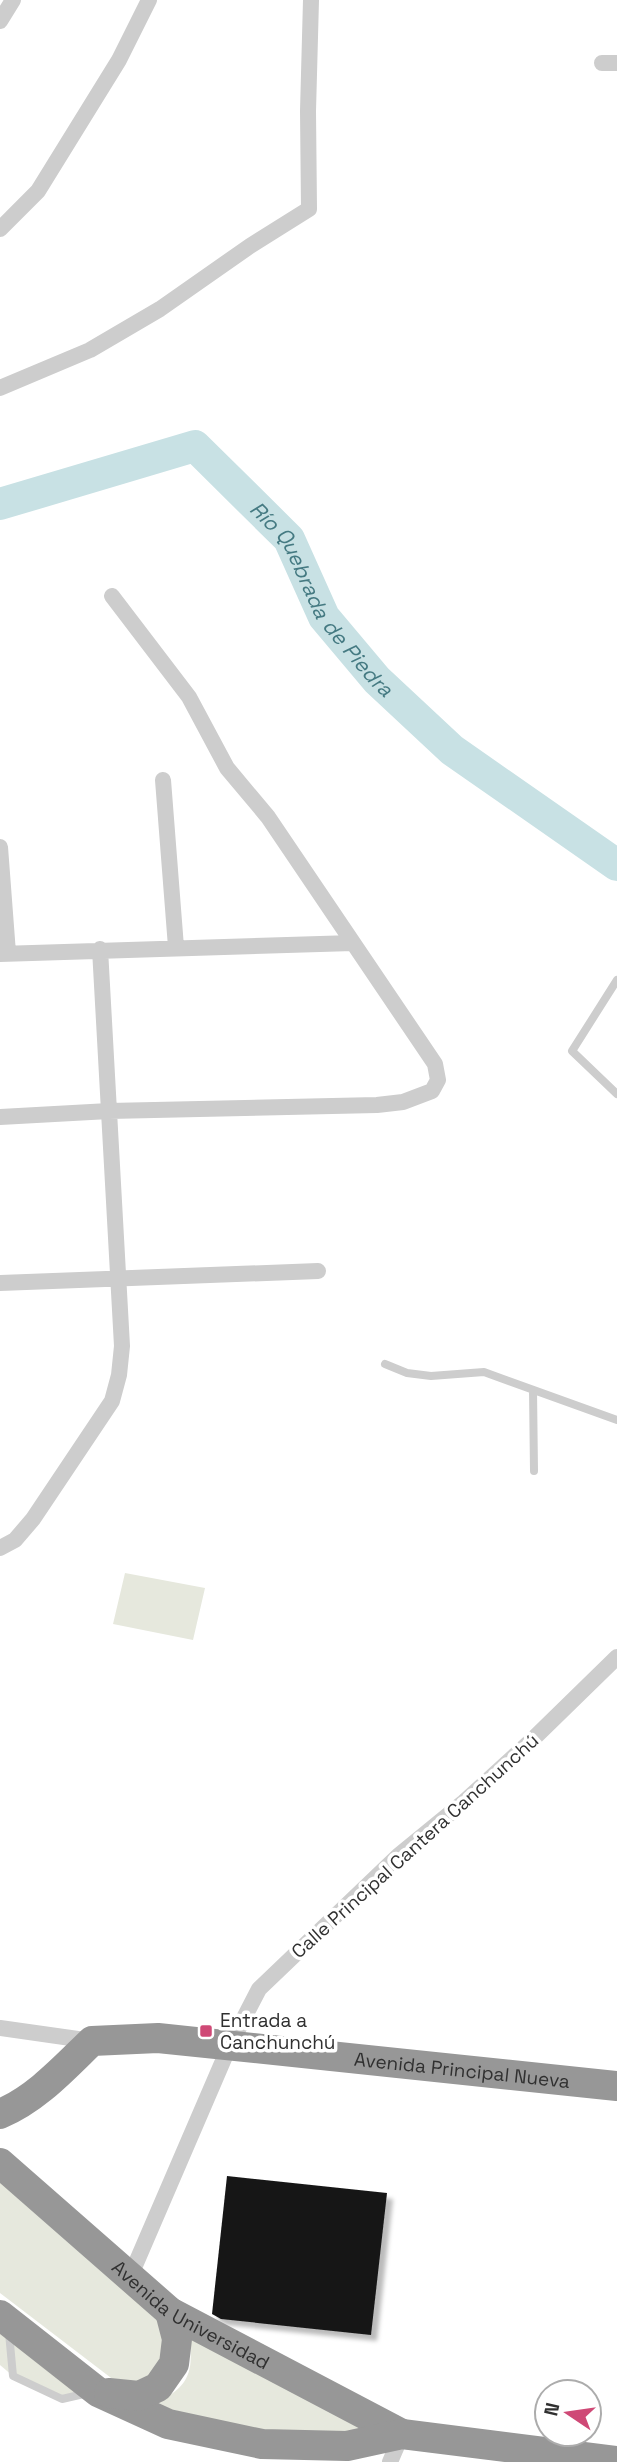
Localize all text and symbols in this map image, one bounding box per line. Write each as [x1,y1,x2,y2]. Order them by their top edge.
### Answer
water label: Río Quebrada de Piedra [245,495,400,703]
street label: Calle Principal Cantera Canchunchú [286,1728,544,1964]
place label: Entrada a Canchunchú [220,2008,335,2055]
marker: Entrada a Canchunchú [198,2023,214,2039]
street label: Avenida Principal Nueva [353,2046,571,2094]
street label: Avenida Universidad [107,2254,274,2375]
north arrow [533,2378,603,2448]
text: N [538,2400,566,2418]

